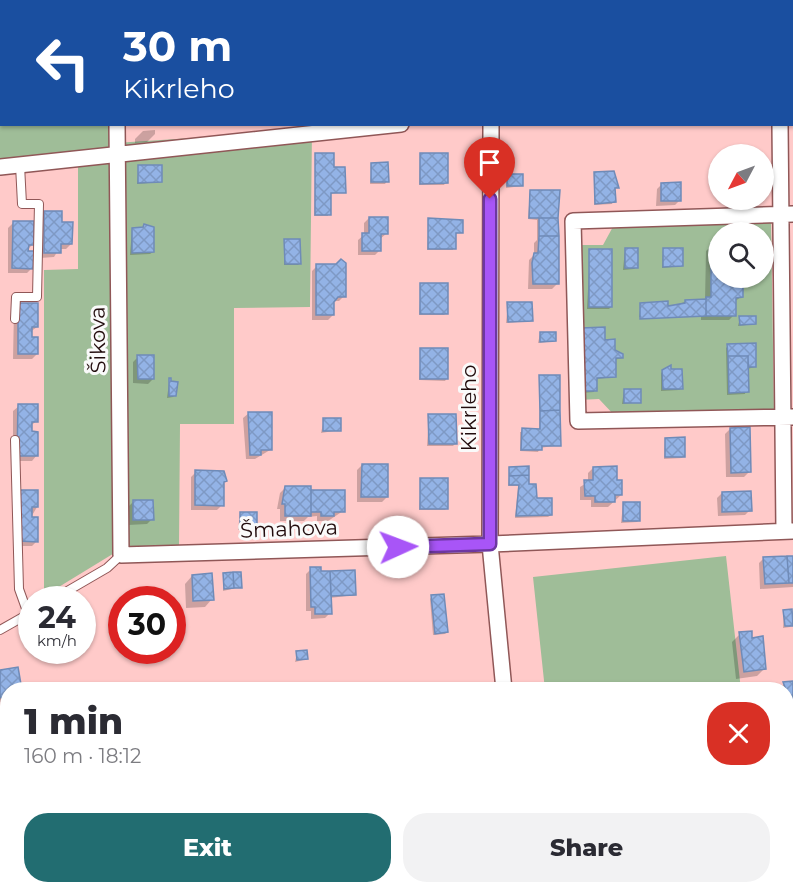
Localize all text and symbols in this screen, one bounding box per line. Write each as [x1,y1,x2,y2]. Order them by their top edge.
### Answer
text: 30 m [123,20,232,72]
icon: left [24,24,102,102]
text: Kikrleho [123,72,235,105]
pin [464,137,515,199]
north arrow [708,144,774,210]
map controls [708,144,774,288]
icon: arrive [473,146,506,179]
button: search [708,222,774,288]
street label: Šikova [84,306,111,374]
street label: Kikrleho [456,365,481,451]
street label: Šmahova [240,514,338,543]
position arrow [366,515,430,579]
speed limit sign: 30 [108,586,186,664]
text: 24 [38,599,76,636]
text: km/h [37,631,77,650]
text: 1 min [24,699,123,743]
button: close [707,702,770,765]
text: 160 m · 18:12 [24,744,141,768]
button: Exit [24,813,391,882]
button: Share [403,813,770,882]

